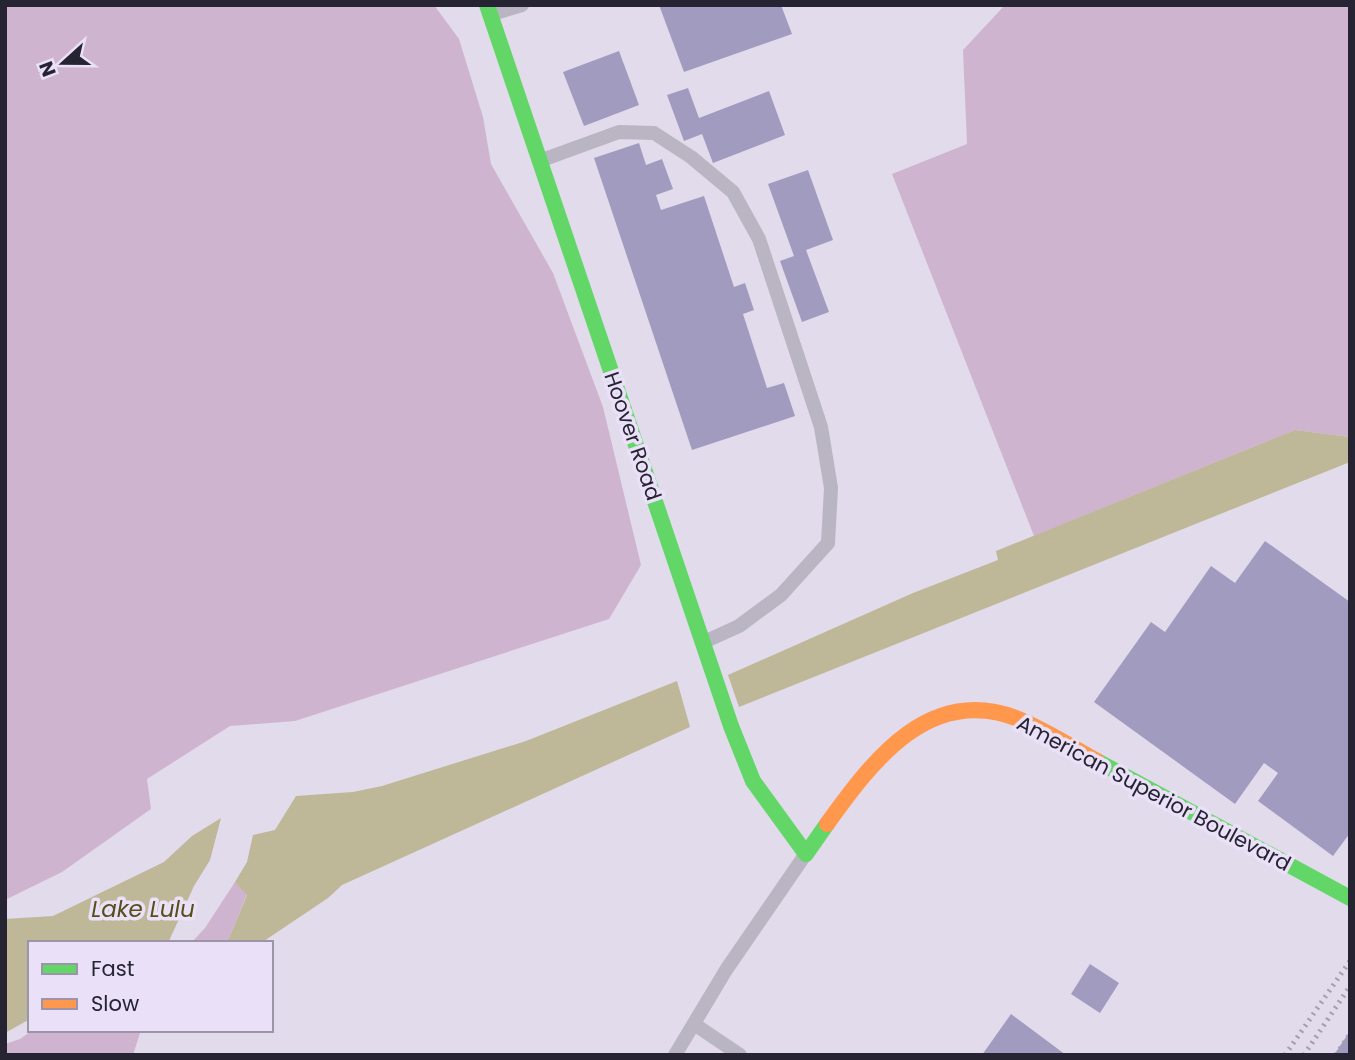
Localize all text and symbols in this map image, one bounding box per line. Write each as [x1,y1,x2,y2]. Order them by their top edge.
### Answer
north arrow [28,28,98,98]
text: N [32,57,63,80]
street label: Hoover Road [597,368,669,504]
street label: American Superior Boulevard [1012,708,1296,878]
water label: Lake Lulu [91,893,195,925]
legend [28,941,273,1032]
text: Fast [91,954,134,983]
text: Slow [91,989,139,1018]

